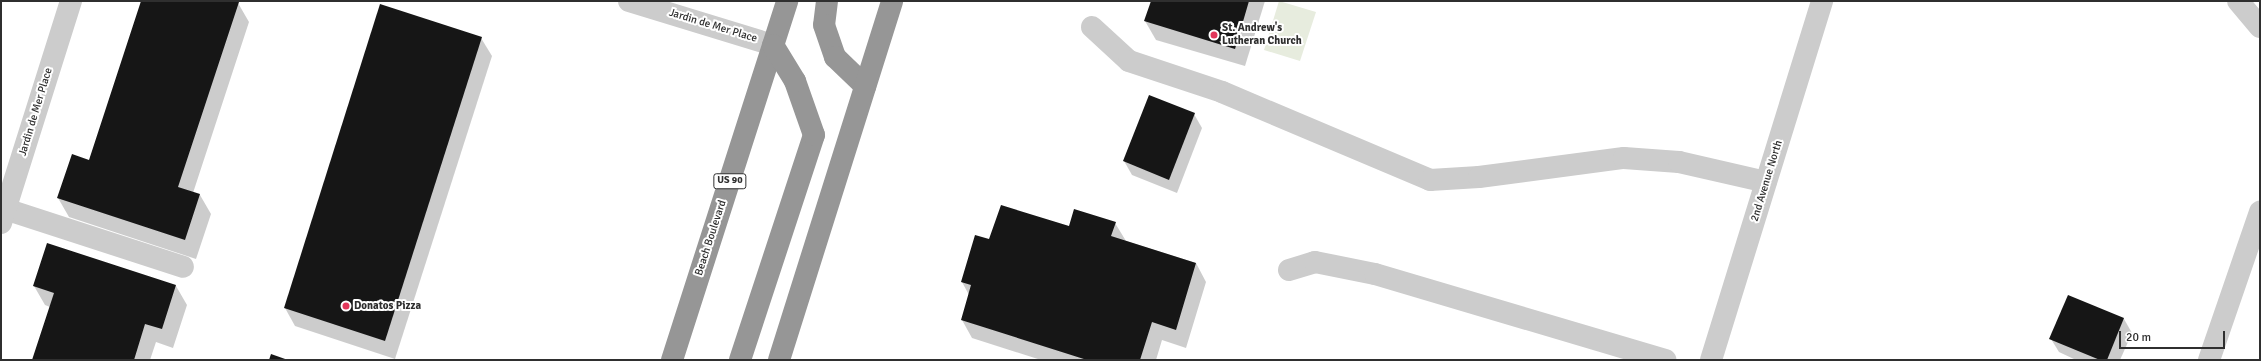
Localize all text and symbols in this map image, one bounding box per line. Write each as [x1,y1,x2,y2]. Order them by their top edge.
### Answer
street label: Jardin de Mer Place [667,6,759,46]
place label: St. Andrew's Lutheran Church [1222,22,1302,48]
marker: St. Andrew's Lutheran Church [1209,30,1219,40]
street label: Jardin de Mer Place [16,66,56,158]
street label: 2nd Avenue North [1748,139,1786,223]
road number: US 90 [713,173,747,189]
street label: Beach Boulevard [693,199,729,277]
place label: Donatos Pizza [354,299,421,313]
marker: Donatos Pizza [341,301,351,311]
scale bar [2121,323,2227,349]
text: 20 m [2126,330,2151,345]

